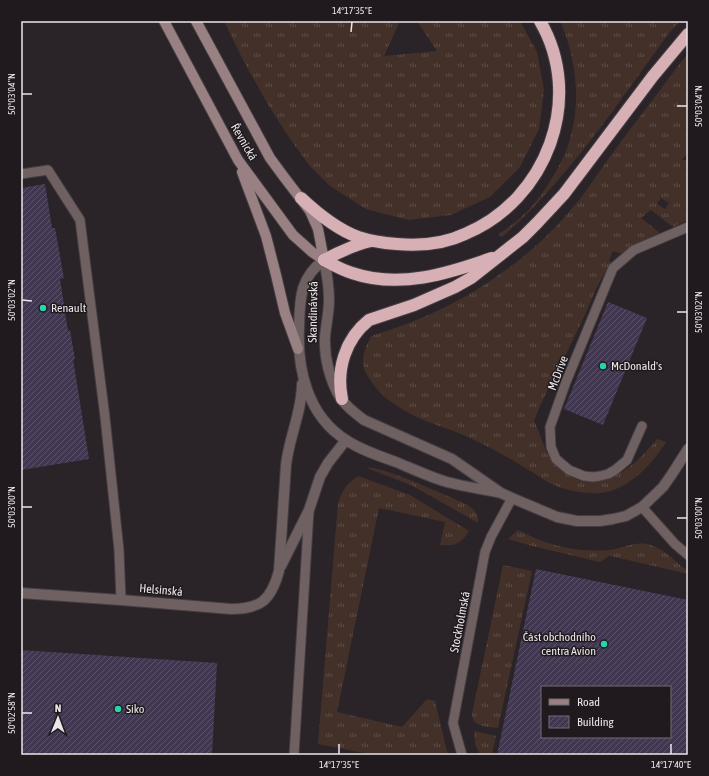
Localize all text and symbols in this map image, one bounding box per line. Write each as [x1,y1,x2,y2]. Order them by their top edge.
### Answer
text: 14°17'35"E [332,5,373,16]
text: 50°03'04"N [6,73,17,115]
text: 50°03'04"N [693,85,704,127]
street label: Řevnická [228,121,260,163]
text: 50°03'02"N [6,279,17,321]
street label: Skandinávská [305,281,321,343]
text: 50°03'02"N [693,291,704,333]
place label: Renault [51,301,87,315]
marker: Renault [38,303,48,313]
street label: McDrive [545,354,571,392]
place label: McDonald's [611,359,662,373]
marker: McDonald's [598,361,608,371]
text: 50°03'00"N [6,486,17,528]
text: 50°03'00"N [693,497,704,539]
street label: Helsinská [139,581,183,599]
street label: Stockholmská [447,590,473,654]
place label: Část obchodního centra Avion [523,630,596,658]
marker: Část obchodního centra Avion [599,639,609,649]
legend [541,686,671,738]
text: 50°02'58"N [6,692,17,734]
text: Road [577,695,600,709]
north arrow [38,698,78,738]
text: N [55,702,62,714]
place label: Siko [126,702,145,716]
marker: Siko [113,704,123,714]
text: Building [577,715,615,729]
text: 14°17'35"E [319,759,360,770]
text: 14°17'40"E [651,759,692,770]

